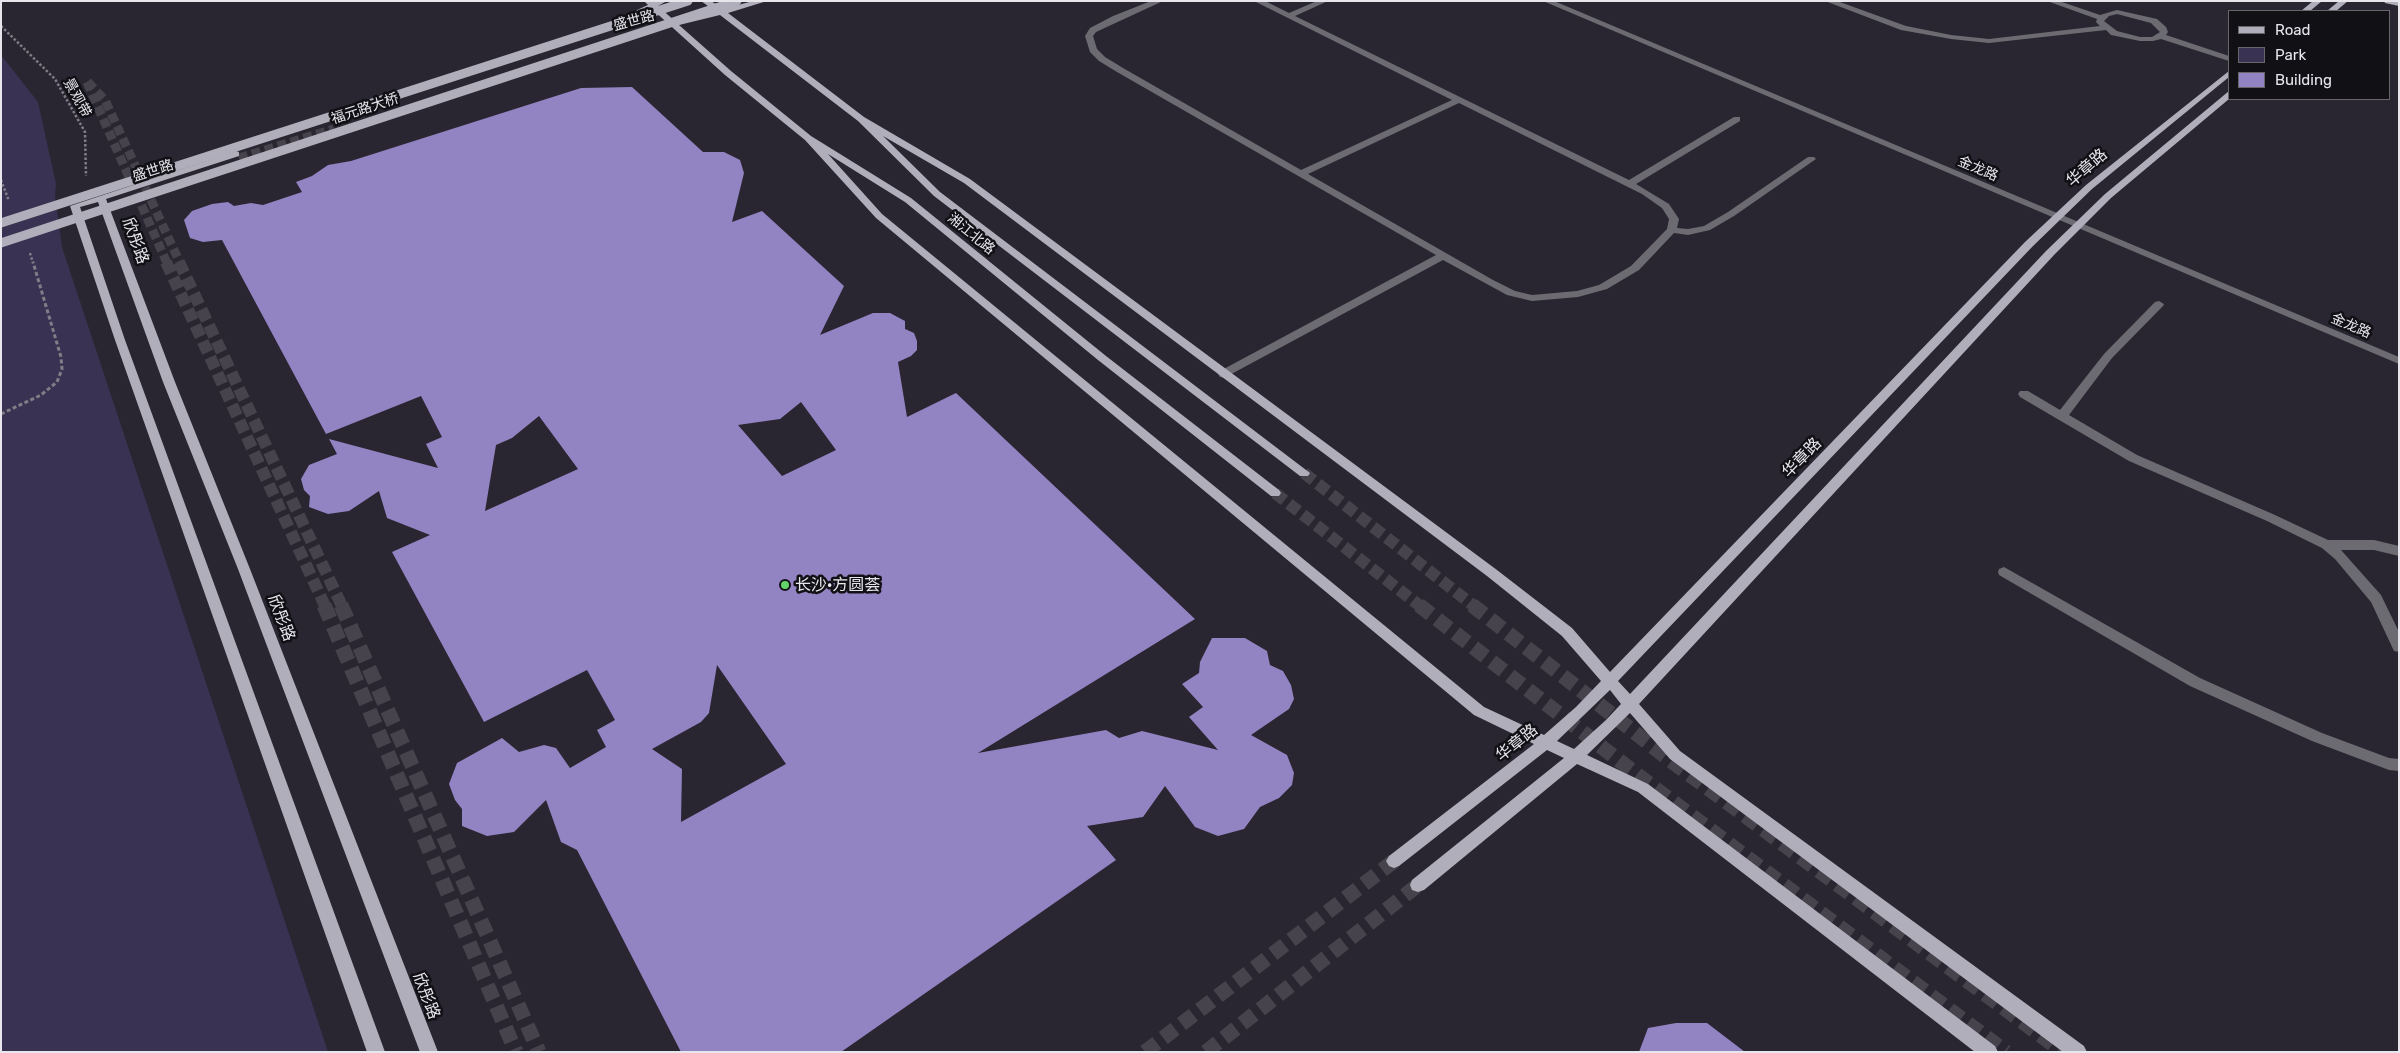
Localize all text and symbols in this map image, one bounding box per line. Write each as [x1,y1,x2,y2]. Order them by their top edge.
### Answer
street label: 盛世路 [612,7,656,35]
legend [2228,10,2390,100]
text: Road [2275,21,2311,39]
text: Park [2275,46,2306,64]
text: Building [2275,71,2332,89]
street label: 景观带 [59,76,95,120]
street label: 福元路大桥 [329,90,401,128]
street label: 华章路 [2063,145,2111,191]
street label: 金龙路 [1955,153,2001,185]
street label: 盛世路 [130,157,176,185]
street label: 湘江北路 [944,210,998,258]
street label: 欣彤路 [118,215,152,267]
street label: 金龙路 [2328,310,2374,342]
street label: 华章路 [1778,434,1826,482]
place label: 长沙·方圆荟 [795,575,880,595]
marker: 长沙·方圆荟 [779,579,791,591]
street label: 欣彤路 [263,592,299,644]
street label: 华章路 [1492,720,1542,766]
street label: 欣彤路 [408,970,444,1022]

